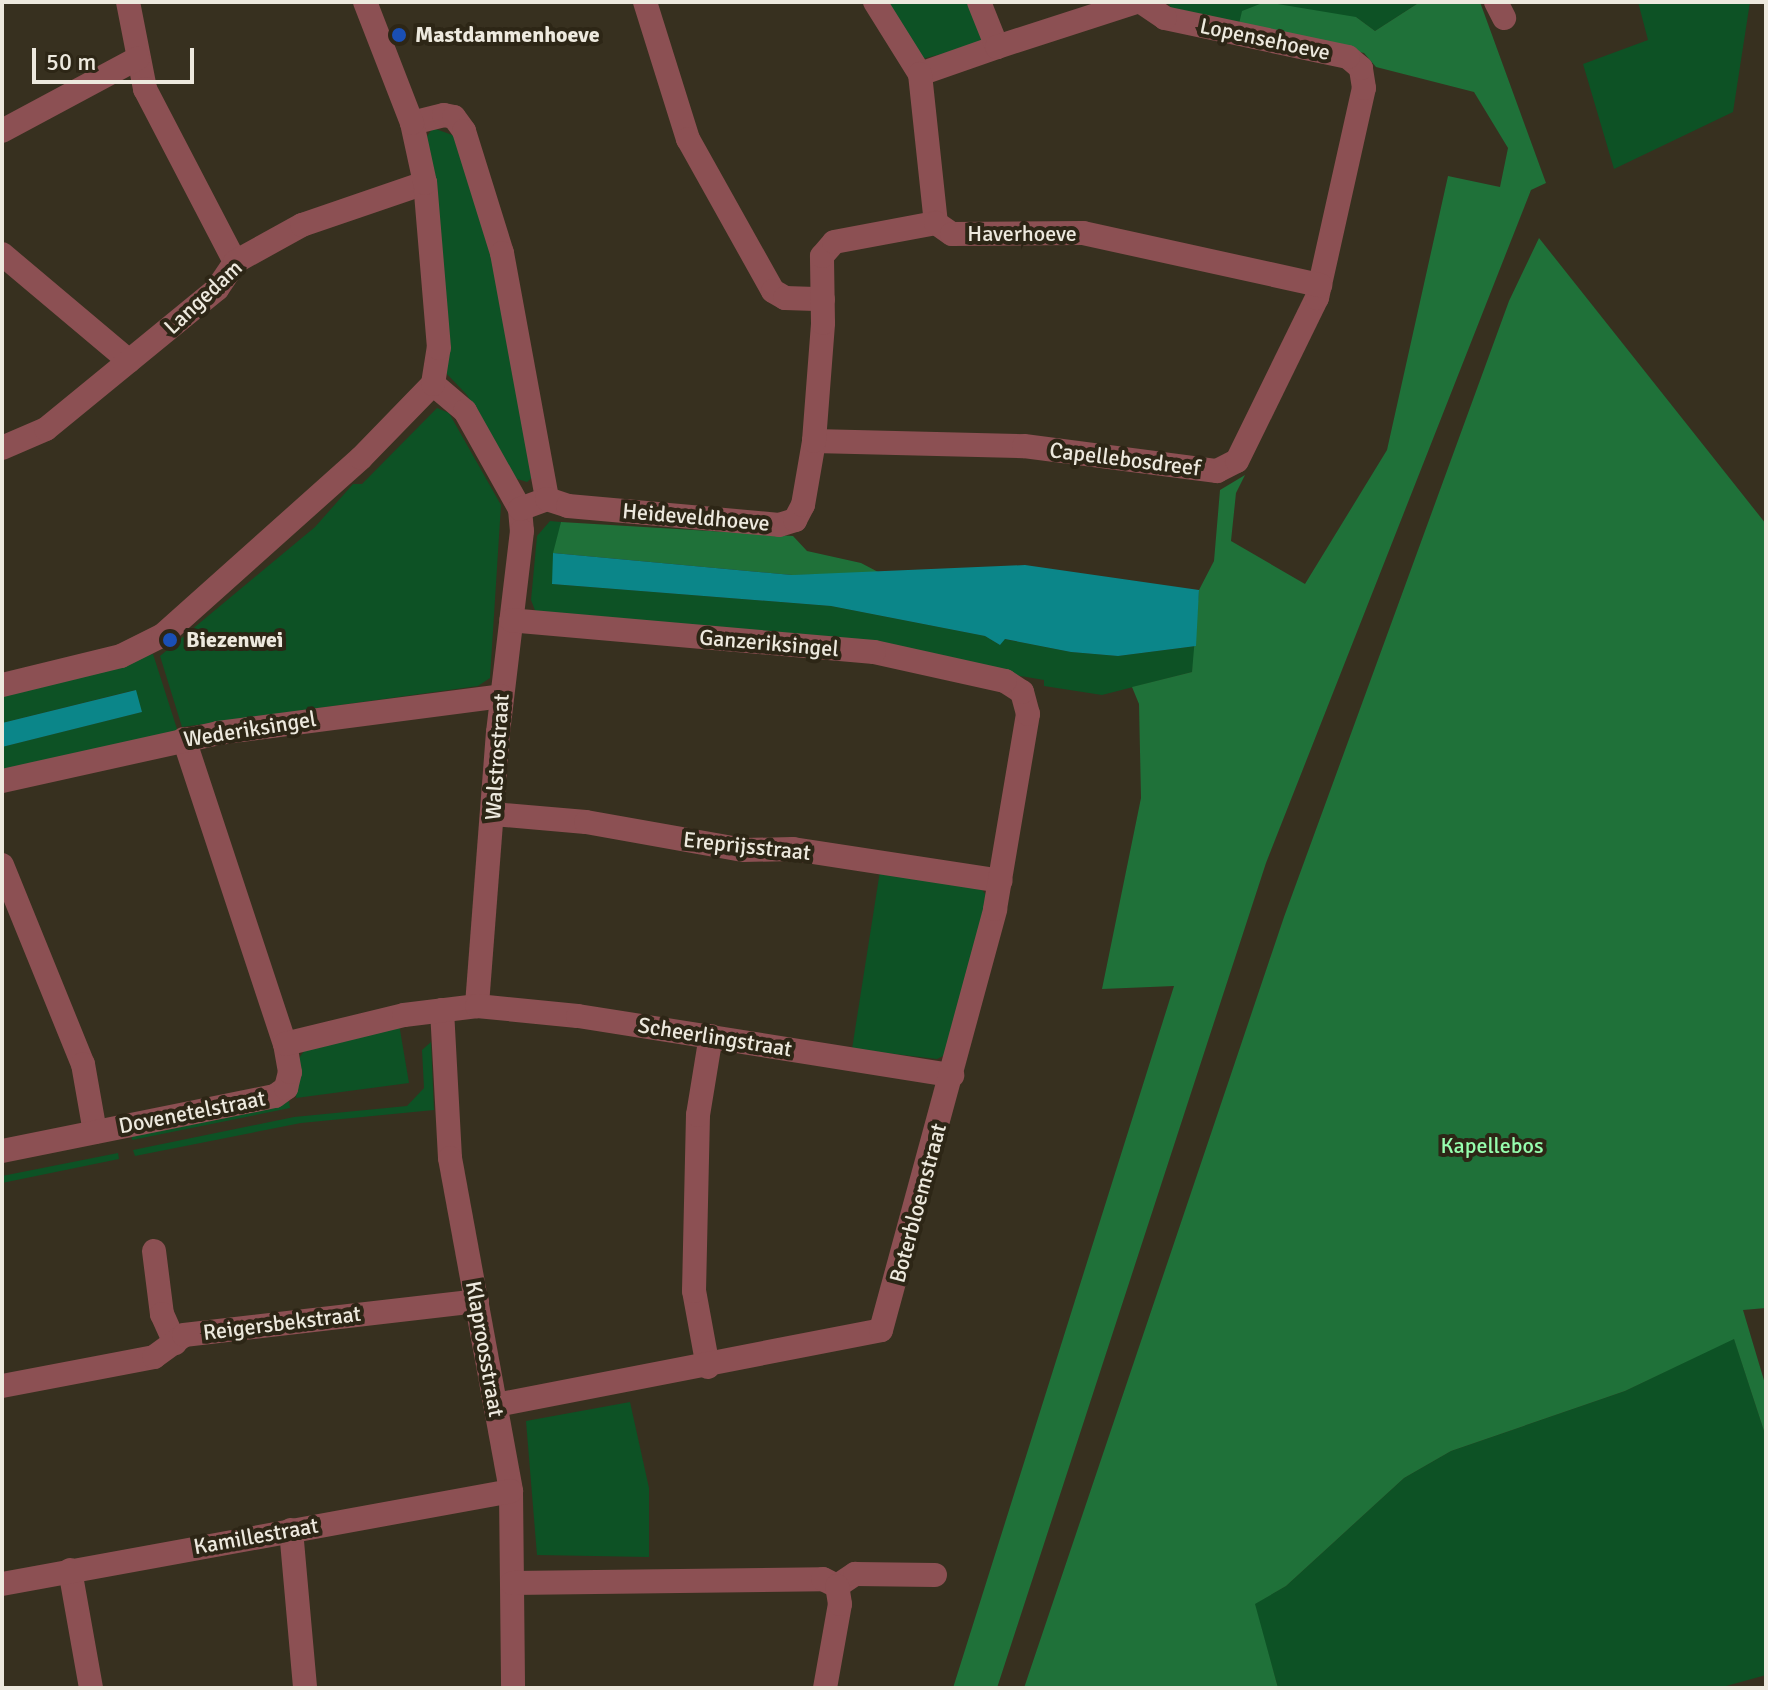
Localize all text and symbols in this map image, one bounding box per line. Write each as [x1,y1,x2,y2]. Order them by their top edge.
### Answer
street label: Lopensehoeve [1197,12,1333,66]
place label: Mastdammenhoeve [415,22,600,48]
marker: Mastdammenhoeve [390,26,408,44]
scale bar [36,32,198,82]
text: 50 m [46,47,96,77]
street label: Haverhoeve [967,221,1077,247]
street label: Langedam [158,254,248,340]
street label: Capellebosdreef [1048,437,1202,481]
street label: Heideveldhoeve [621,497,771,537]
street label: Ganzeriksingel [698,624,840,662]
place label: Biezenwei [186,627,283,653]
marker: Biezenwei [161,631,179,649]
street label: Walstrostraat [479,693,515,821]
street label: Wederiksingel [182,706,318,752]
street label: Ereprijsstraat [682,826,812,866]
street label: Scheerlingstraat [636,1012,794,1062]
street label: Dovenetelstraat [116,1085,268,1139]
street label: Boterbloemstraat [884,1120,952,1286]
park label: Kapellebos [1440,1133,1544,1159]
street label: Klaproosstraat [460,1279,510,1419]
street label: Reigersbekstraat [202,1300,362,1346]
street label: Kamillestraat [192,1512,320,1560]

